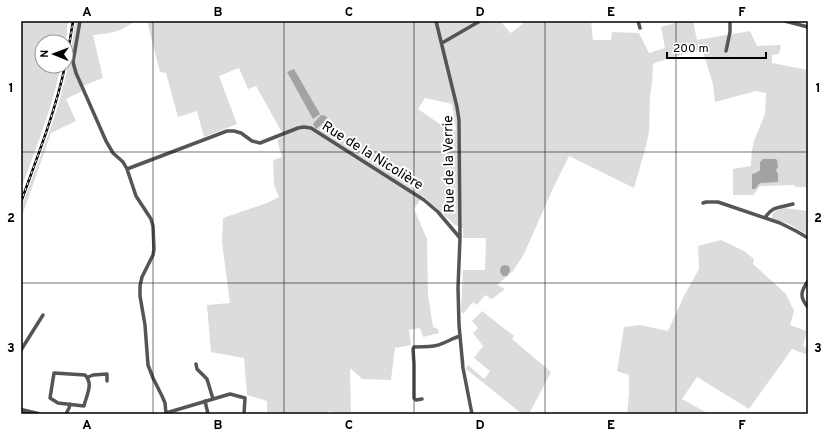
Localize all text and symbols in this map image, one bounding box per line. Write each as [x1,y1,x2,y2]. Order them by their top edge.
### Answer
text: A [82,5,92,21]
text: B [214,5,223,21]
text: C [345,5,353,21]
text: D [475,5,485,21]
text: E [607,5,615,21]
text: F [738,5,746,21]
north arrow [34,34,74,74]
scale bar [667,34,766,60]
text: 200 m [673,41,709,57]
text: N [38,50,52,58]
text: 1 [8,81,14,97]
text: 1 [815,81,821,97]
street label: Rue de la Verrie [440,115,459,213]
street label: Rue de la Nicolière [318,118,426,194]
text: 2 [7,211,15,227]
text: 2 [814,211,822,227]
text: 3 [7,341,15,357]
text: 3 [814,341,822,357]
text: A [82,418,92,434]
text: B [214,418,223,434]
text: C [345,418,353,434]
text: D [475,418,485,434]
text: E [607,418,615,434]
text: F [738,418,746,434]

